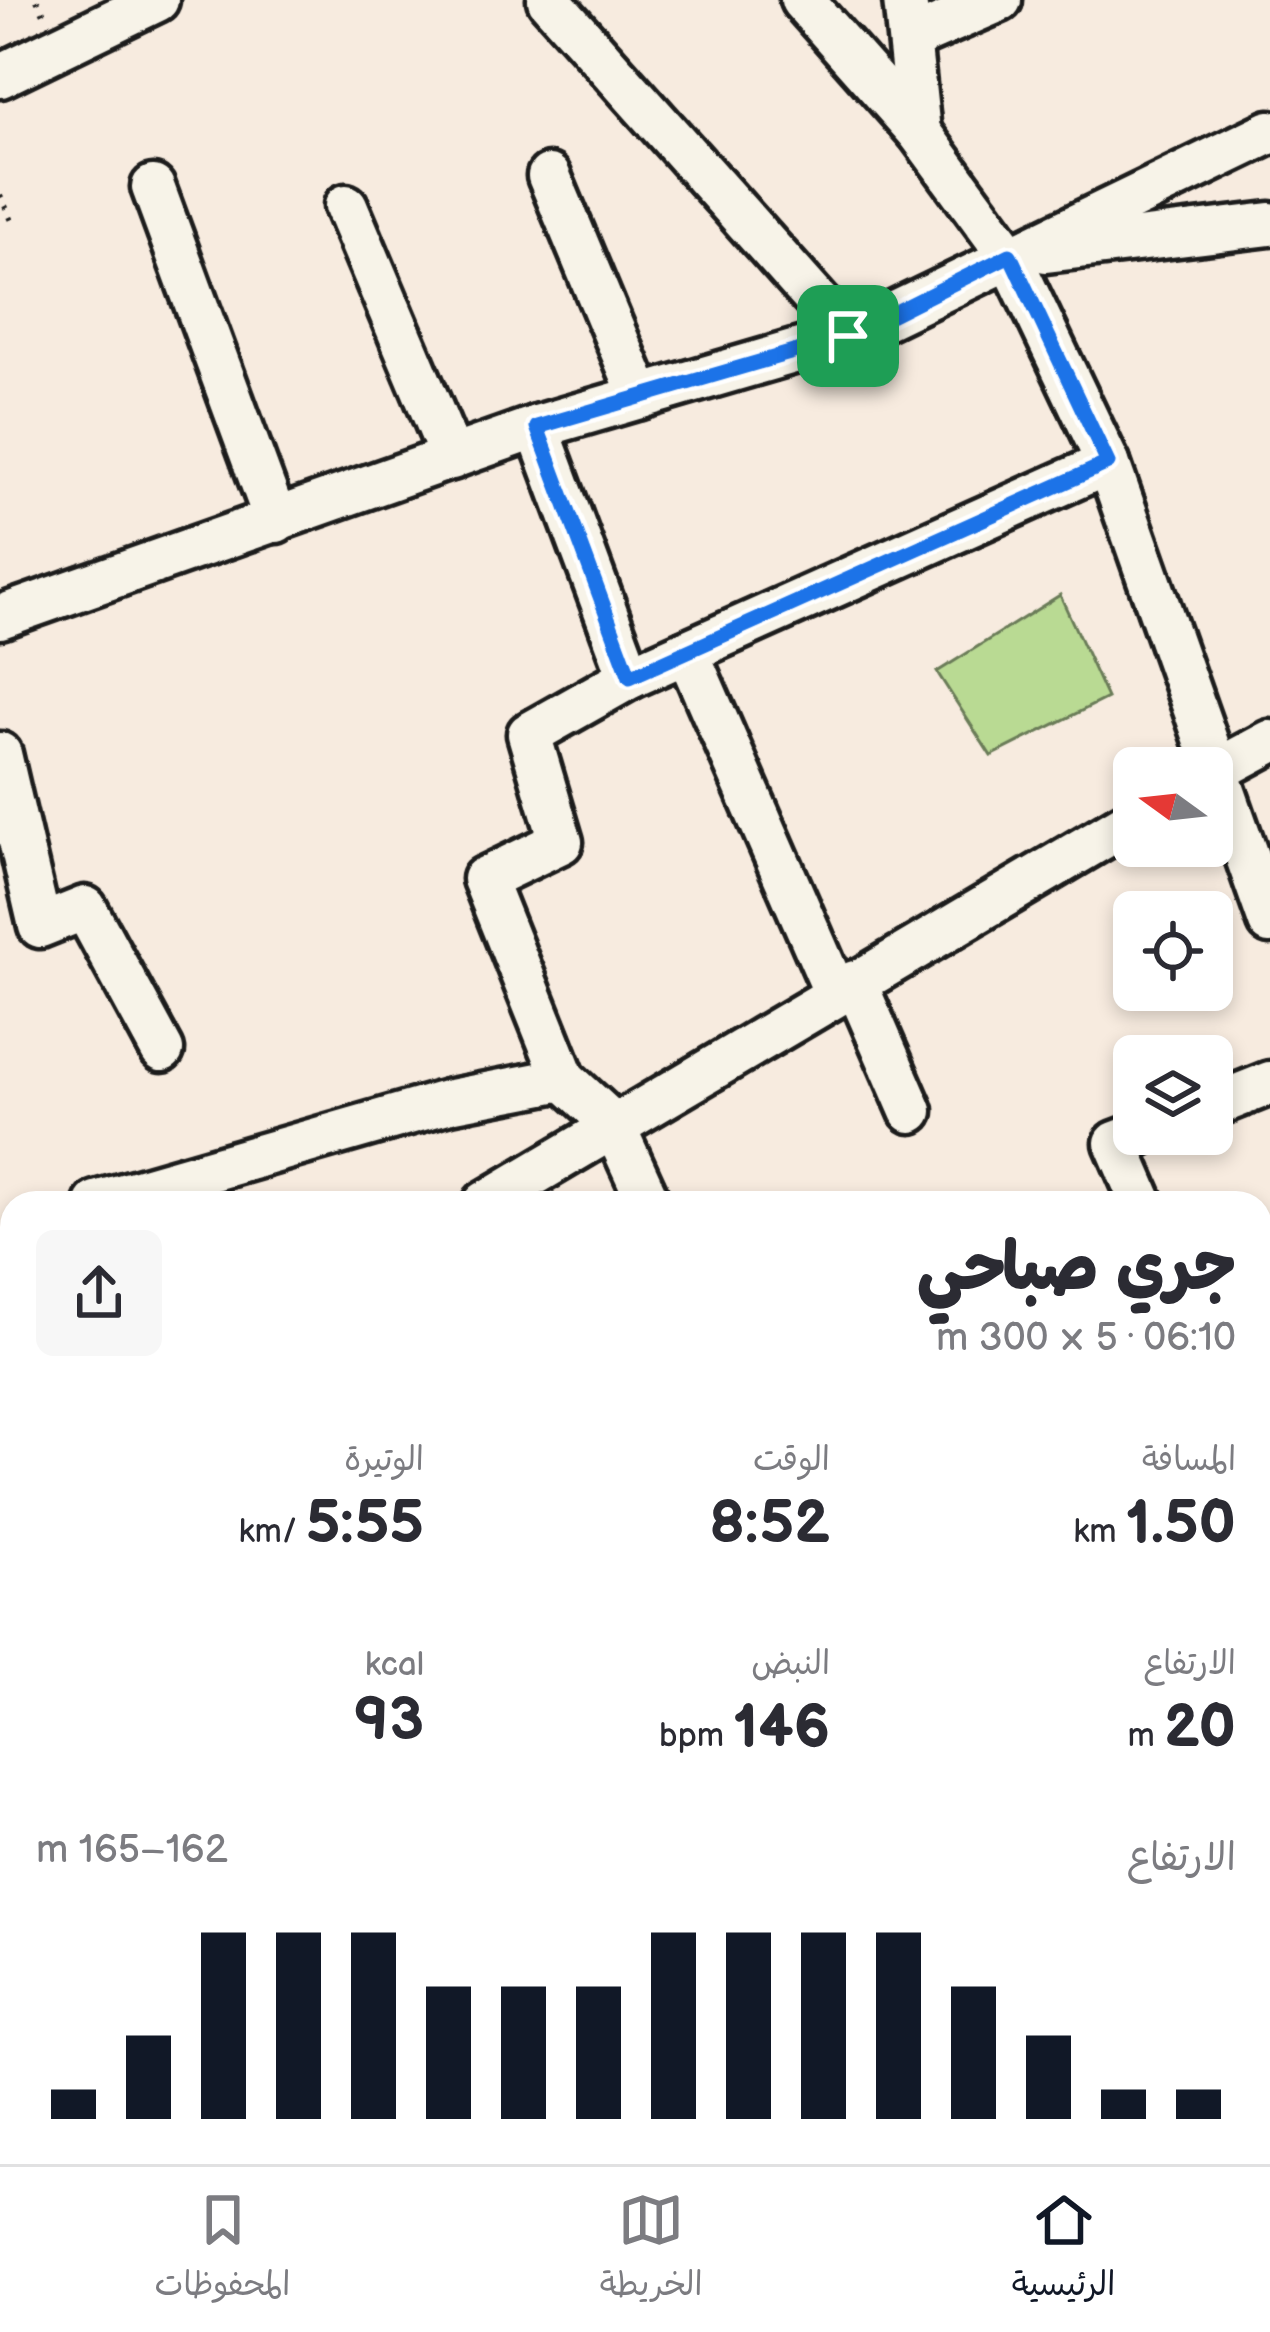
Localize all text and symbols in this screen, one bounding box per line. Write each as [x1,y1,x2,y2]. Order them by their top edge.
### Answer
pin [797,285,899,387]
icon: arrive [815,303,881,369]
north arrow [1113,747,1233,867]
map controls [1113,747,1233,1155]
button: locate [1113,891,1233,1011]
button: layers [1113,1035,1233,1155]
button: share [36,1230,162,1356]
text: جري صباحي [917,1230,1236,1309]
text: 06:10 · 5 × 300 m [936,1315,1236,1362]
text: الوتيرة [344,1440,424,1480]
text: الوقت [753,1440,830,1480]
text: المسافة [1142,1440,1236,1480]
text: 5:55 [306,1488,424,1560]
text: 8:52 [709,1488,830,1560]
text: 1.50 [1126,1488,1236,1560]
text: /km [238,1512,306,1552]
text: km [1073,1512,1126,1552]
text: النبض [751,1644,830,1684]
text: الارتفاع [1143,1644,1236,1684]
text: kcal [365,1645,424,1685]
text: 93 [354,1685,424,1757]
text: 146 [733,1692,830,1764]
text: 20 [1164,1692,1236,1764]
text: bpm [659,1716,733,1756]
text: m [1128,1716,1164,1756]
text: 162–165 m [36,1827,228,1874]
text: الارتفاع [1127,1835,1236,1882]
tab: المحفوظات [155,2187,290,2313]
tab: الخريطة [600,2187,703,2313]
tab: الرئيسية [1012,2187,1115,2313]

